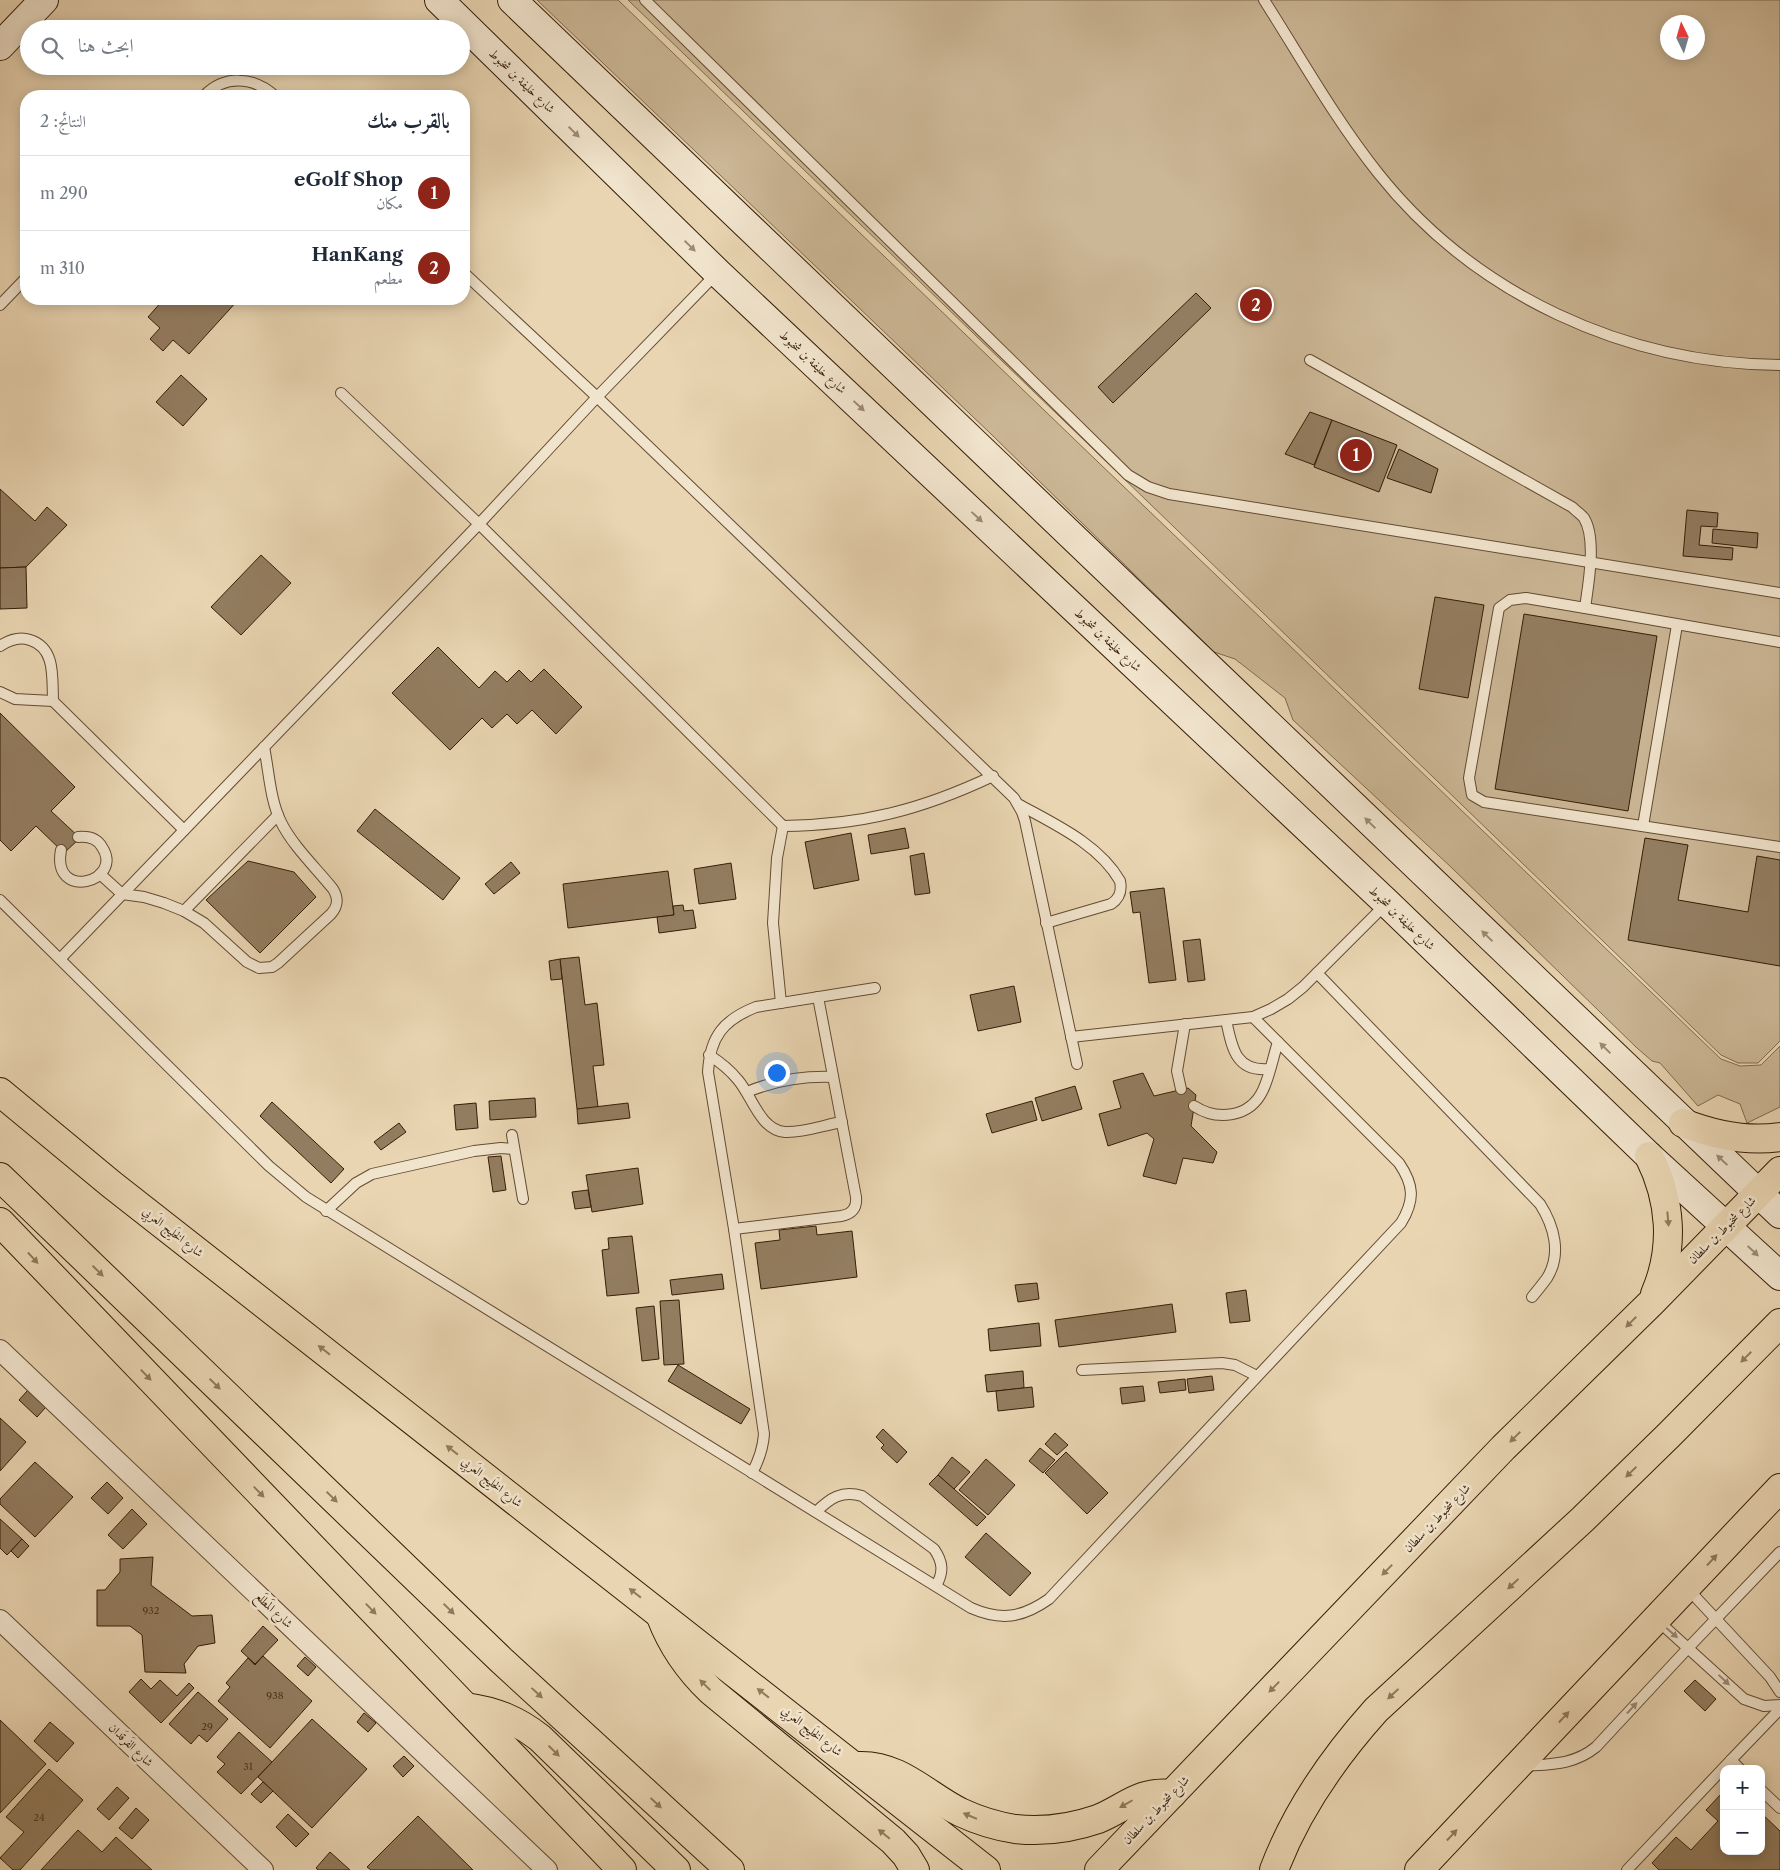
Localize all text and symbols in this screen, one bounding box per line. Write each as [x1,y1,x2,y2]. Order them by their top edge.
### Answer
north arrow [1660,15,1705,60]
search box [20,20,470,75]
icon: search [38,34,66,62]
text: ابحث هنا [78,34,134,57]
street label: شارع خليفة بن شخبوط [483,45,559,119]
text: بالقرب منك [367,108,450,133]
text: النتائج: 2 [40,111,86,131]
one-way arrow [568,126,580,138]
text: eGolf Shop [294,168,403,191]
text: 290 m [40,183,88,203]
text: 1 [430,183,438,203]
text: مكان [376,193,403,213]
one-way arrow [684,239,696,251]
text: HanKang [312,243,403,266]
text: 310 m [40,258,85,278]
text: 2 [429,258,439,278]
text: مطعم [374,268,403,288]
pin: 2 [1240,286,1272,324]
street label: شارع خليفة بن شخبوط [774,327,850,399]
one-way arrow [853,400,865,412]
pin: 1 [1340,436,1372,474]
one-way arrow [971,511,983,523]
street label: شارع خليفة بن شخبوط [1069,605,1145,677]
one-way arrow [1364,817,1376,829]
street label: شارع خليفة بن شخبوط [1363,882,1439,956]
one-way arrow [1482,930,1494,942]
one-way arrow [1599,1042,1611,1054]
your location [764,1060,790,1086]
one-way arrow [1717,1154,1729,1166]
street label: شارع شخبوط بن سلطان [1685,1192,1762,1270]
street label: شارع الخَلِيج العَربِي [137,1202,208,1263]
one-way arrow [1664,1211,1672,1227]
one-way arrow [1747,1245,1759,1257]
one-way arrow [27,1251,39,1263]
one-way arrow [92,1265,104,1277]
one-way arrow [1625,1316,1637,1328]
one-way arrow [317,1344,330,1355]
one-way arrow [1740,1351,1752,1363]
one-way arrow [140,1369,152,1381]
one-way arrow [209,1378,221,1390]
one-way arrow [1509,1430,1521,1442]
one-way arrow [445,1445,458,1455]
street label: شارع الخَلِيج العَربِي [456,1452,527,1513]
one-way arrow [1625,1466,1637,1478]
street label: شارع شخبوط بن سلطان [1400,1480,1476,1558]
one-way arrow [252,1486,264,1498]
one-way arrow [326,1491,338,1503]
one-way arrow [1706,1555,1718,1567]
one-way arrow [1381,1564,1393,1576]
one-way arrow [1507,1578,1519,1590]
street label: شارع المَطلَع [250,1588,297,1634]
one-way arrow [628,1588,642,1598]
one-way arrow [365,1603,377,1615]
one-way arrow [443,1603,455,1615]
house number: 932 [142,1604,160,1617]
one-way arrow [1666,1627,1678,1639]
one-way arrow [1718,1674,1730,1686]
one-way arrow [699,1679,711,1691]
one-way arrow [1268,1681,1280,1693]
one-way arrow [530,1687,542,1699]
one-way arrow [757,1688,770,1699]
one-way arrow [1387,1688,1399,1700]
house number: 938 [266,1689,284,1702]
street label: شارع الخَلِيج العَربِي [776,1701,847,1762]
one-way arrow [1626,1702,1637,1715]
one-way arrow [1558,1711,1570,1723]
street label: شارع الفَرقَدان [103,1719,158,1773]
house number: 29 [201,1720,213,1733]
one-way arrow [548,1745,560,1757]
house number: 31 [243,1760,254,1773]
map controls [1720,1765,1765,1855]
button: + [1720,1765,1765,1810]
street label: شارع شخبوط بن سلطان [1119,1772,1195,1850]
one-way arrow [650,1797,662,1809]
one-way arrow [1119,1800,1132,1809]
button: − [1720,1810,1765,1855]
house number: 24 [33,1811,45,1824]
one-way arrow [963,1811,977,1819]
one-way arrow [877,1828,890,1839]
one-way arrow [1446,1829,1458,1841]

